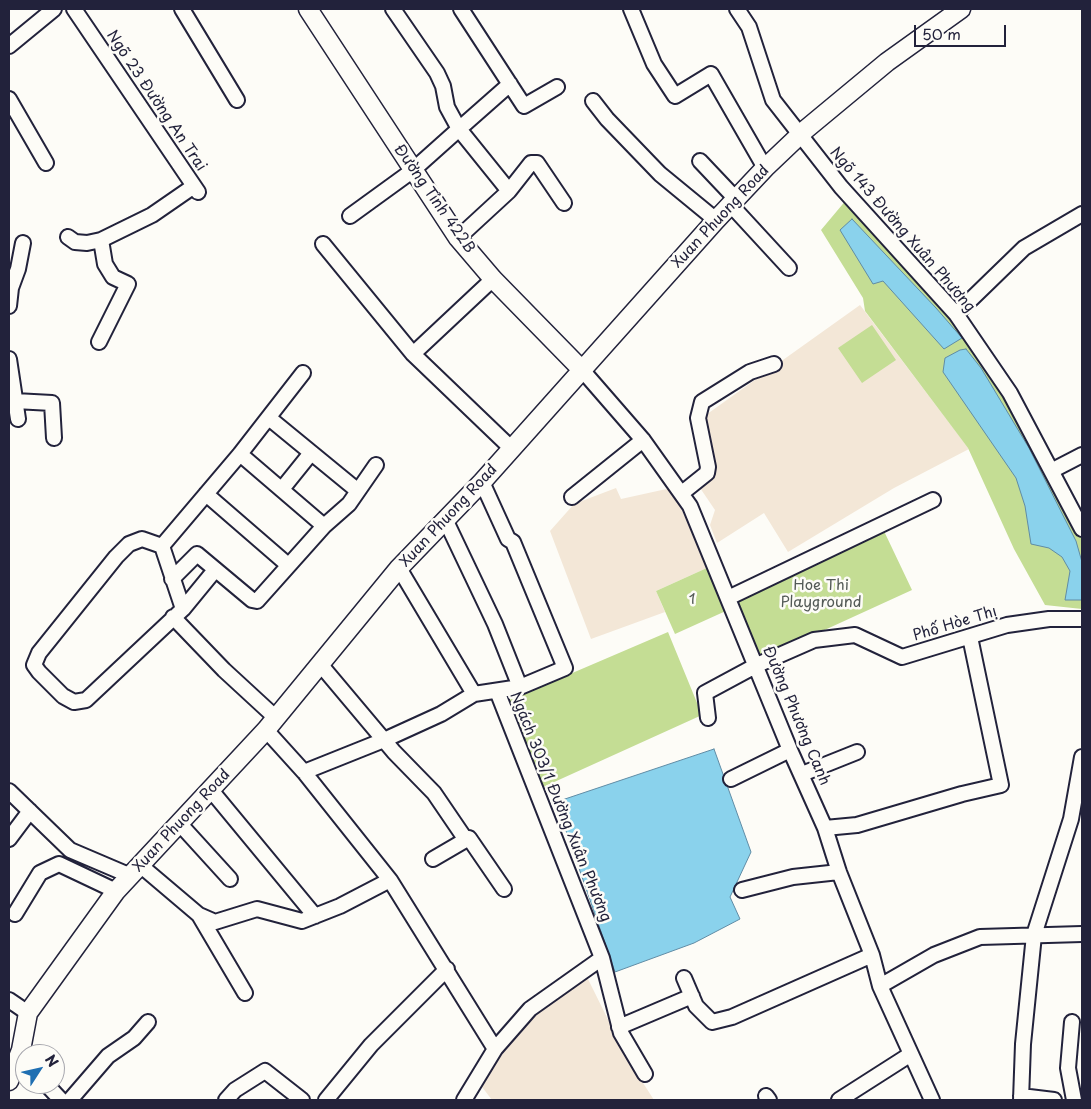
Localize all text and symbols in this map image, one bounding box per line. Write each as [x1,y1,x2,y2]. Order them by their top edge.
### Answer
scale bar [916,15,1008,47]
text: 50 m [922,22,961,45]
street label: Ngõ 23 Đường An Trai [102,27,210,175]
street label: Đường Tỉnh 422B [390,141,478,257]
street label: Ngõ 143 Đường Xuân Phương [825,144,979,316]
street label: Xuan Phuong Road [669,162,773,272]
street label: Xuan Phuong Road [397,461,501,571]
park label: Hoe Thi Playground [780,577,862,612]
park label: 1 [689,591,695,609]
street label: Phố Hòe Thị [911,603,999,645]
street label: Đường Phương Canh [759,644,833,788]
street label: Ngách 303/1 Đường Xuân Phương [505,689,615,925]
street label: Xuan Phuong Road [130,766,234,876]
north arrow [15,1044,65,1094]
text: N [40,1050,64,1071]

